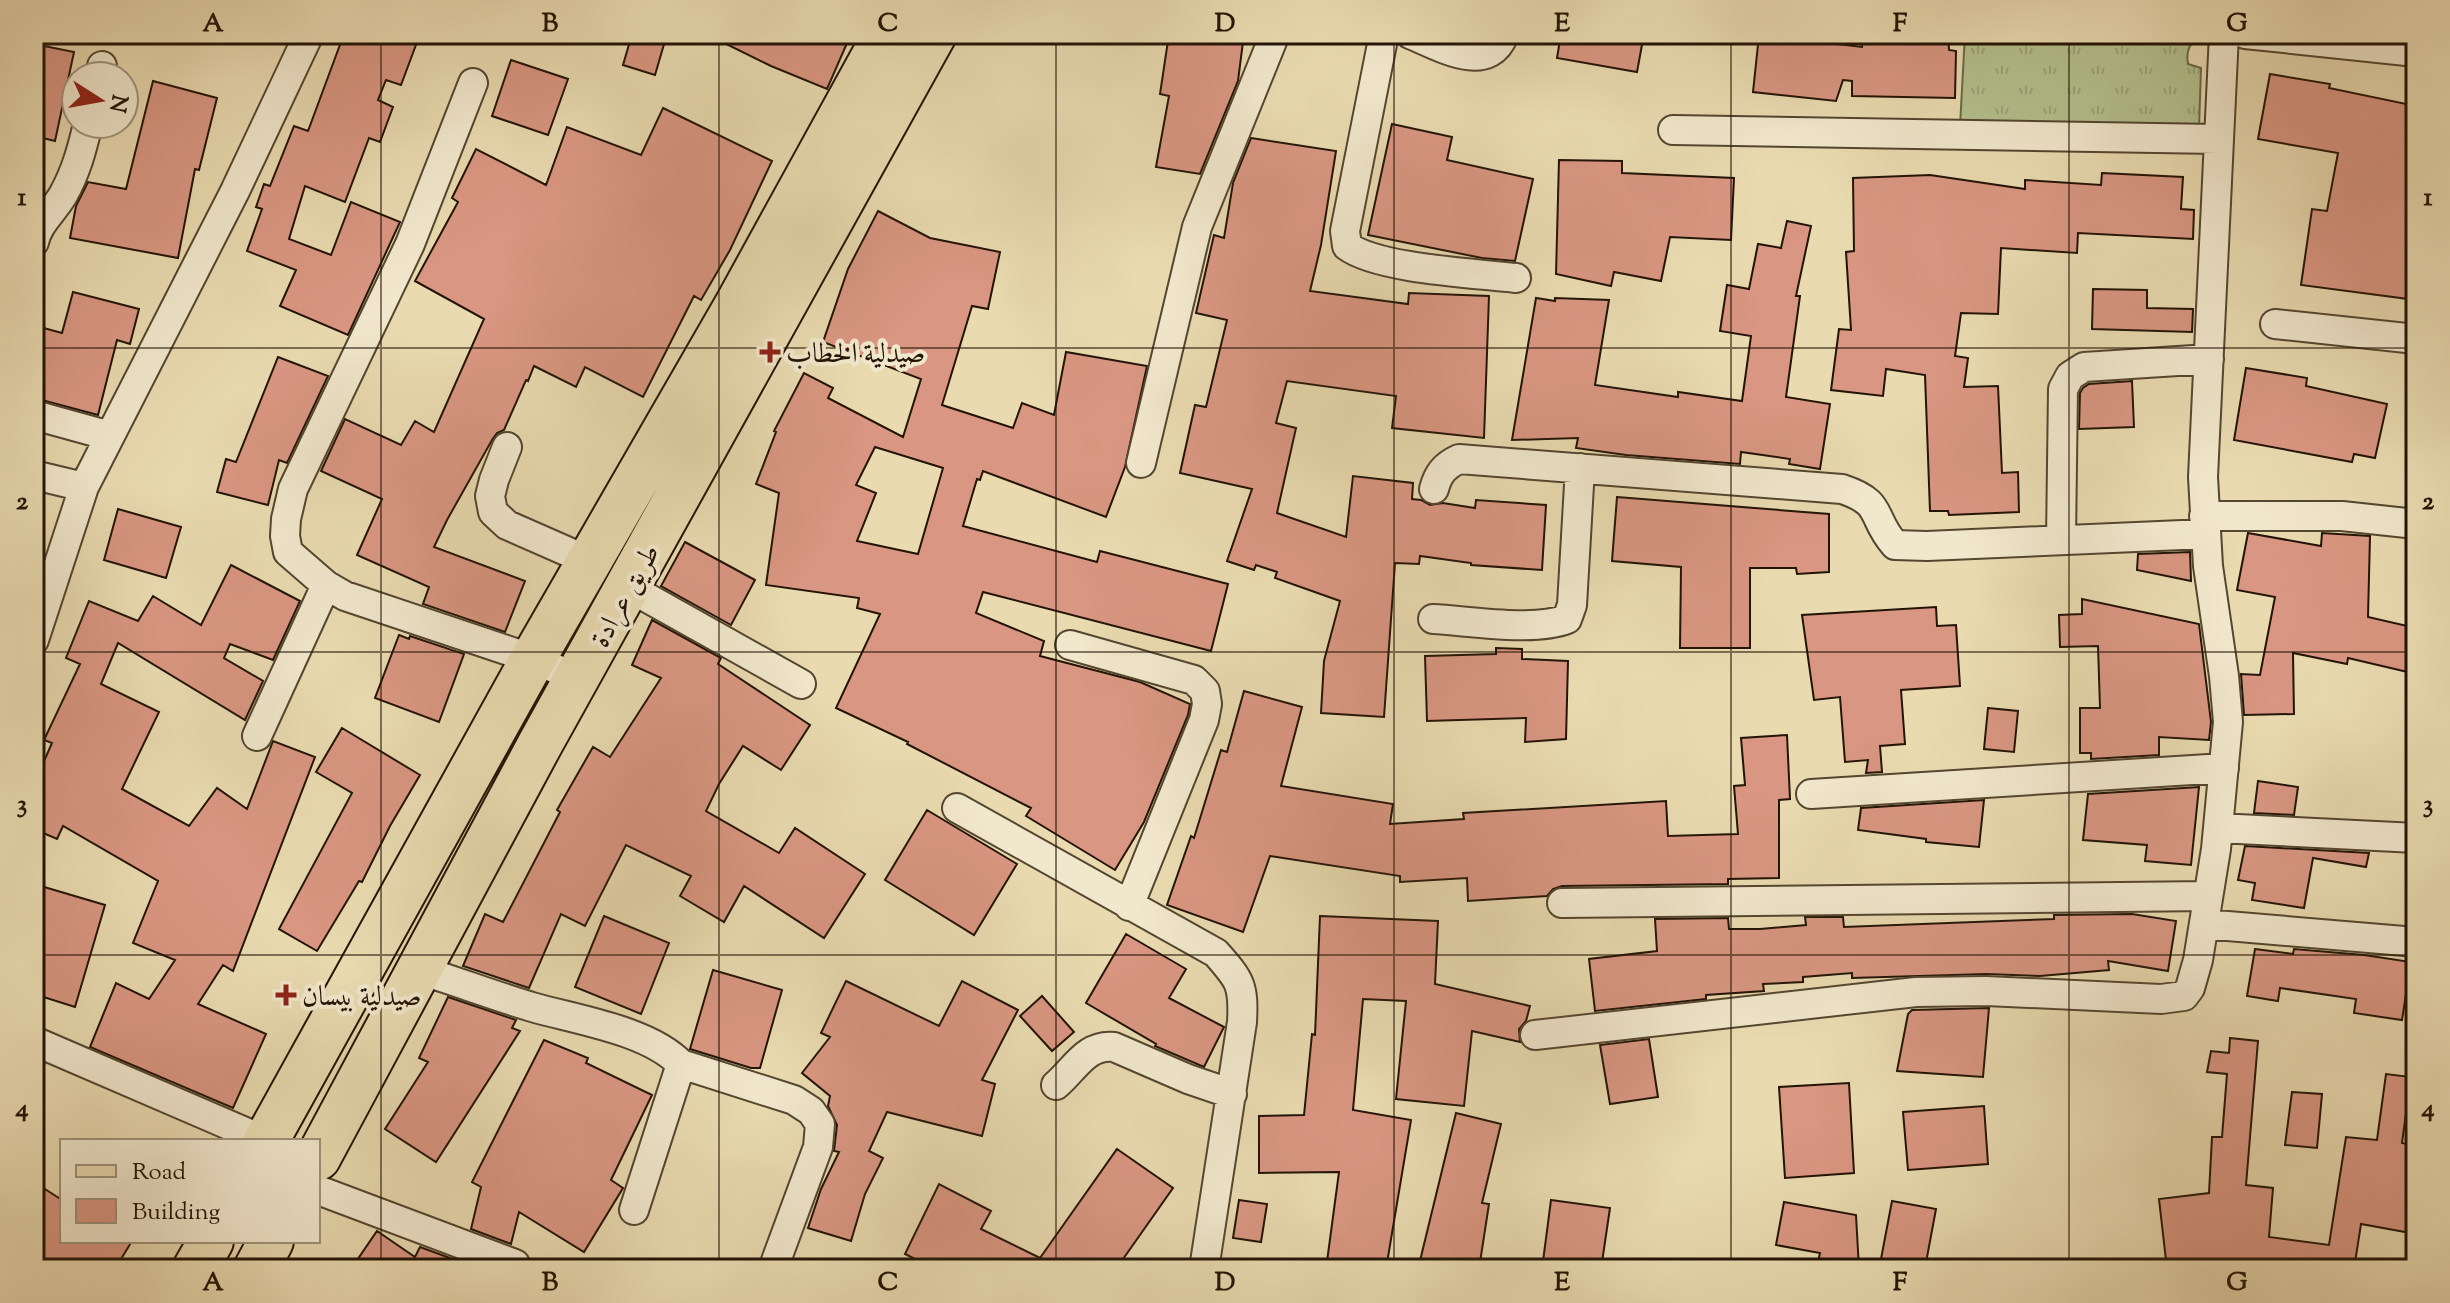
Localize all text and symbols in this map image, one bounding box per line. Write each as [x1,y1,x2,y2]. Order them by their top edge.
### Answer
text: A [202,6,224,43]
text: B [542,6,559,43]
text: C [878,6,898,43]
text: D [1215,6,1235,43]
text: E [1554,6,1570,43]
text: F [1893,6,1908,43]
text: G [2226,6,2248,43]
north arrow [60,60,140,140]
text: N [99,92,134,115]
text: 1 [18,180,27,217]
text: 1 [2424,180,2433,217]
place label: صيدلية الخطاب [786,335,925,375]
marker: صيدلية الخطاب [761,343,779,361]
text: 2 [16,484,29,521]
text: 2 [2422,484,2435,521]
street label: طريق عرادة [582,537,671,655]
text: 3 [17,787,27,824]
text: 3 [2423,787,2433,824]
place label: صيدلية بيسان [302,978,422,1018]
marker: صيدلية بيسان [277,986,295,1004]
text: 4 [14,1091,29,1128]
text: 4 [2420,1091,2435,1128]
legend [60,1139,320,1243]
text: Road [132,1156,186,1190]
text: Building [132,1196,221,1230]
text: A [202,1265,224,1302]
text: B [542,1265,559,1302]
text: C [878,1265,898,1302]
text: D [1215,1265,1235,1302]
text: E [1554,1265,1570,1302]
text: F [1893,1265,1908,1302]
text: G [2226,1265,2248,1302]

